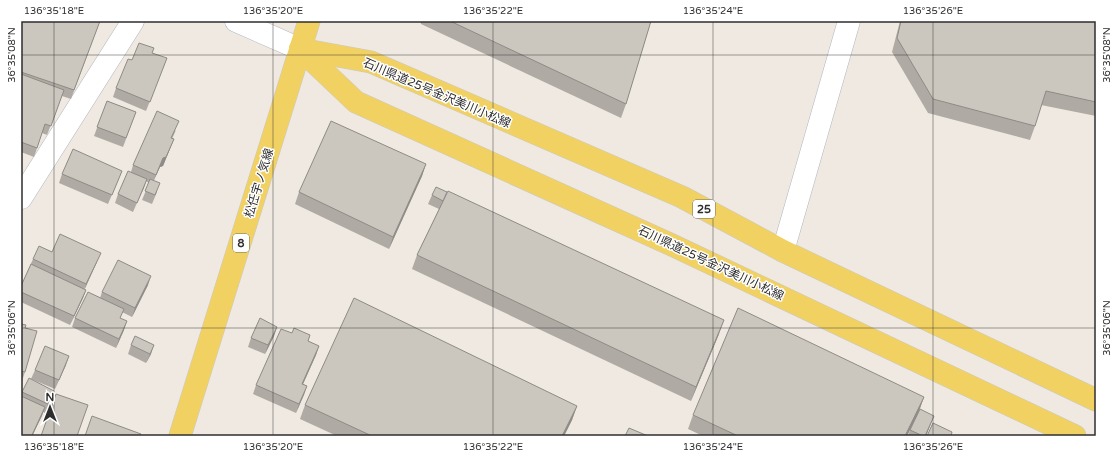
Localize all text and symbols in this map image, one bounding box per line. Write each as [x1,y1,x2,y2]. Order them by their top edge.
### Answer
text: 136°35'18"E [24,5,84,17]
text: 136°35'20"E [243,5,303,17]
text: 136°35'22"E [463,5,523,17]
text: 136°35'24"E [683,5,743,17]
text: 136°35'26"E [903,5,963,17]
text: 36°35'08"N [6,27,18,83]
text: 36°35'08"N [1101,27,1113,83]
street label: 石川県道25号金沢美川小松線 [361,55,513,131]
street label: 松任宇ノ気線 [242,147,276,219]
road number: 25 [693,200,715,218]
street label: 石川県道25号金沢美川小松線 [636,223,786,303]
road number: 8 [233,234,249,252]
text: 36°35'06"N [6,300,18,356]
text: 36°35'06"N [1101,300,1113,356]
north arrow [30,387,70,427]
text: N [46,391,54,404]
text: 136°35'18"E [24,441,84,453]
text: 136°35'20"E [243,441,303,453]
text: 136°35'22"E [463,441,523,453]
text: 136°35'24"E [683,441,743,453]
text: 136°35'26"E [903,441,963,453]

